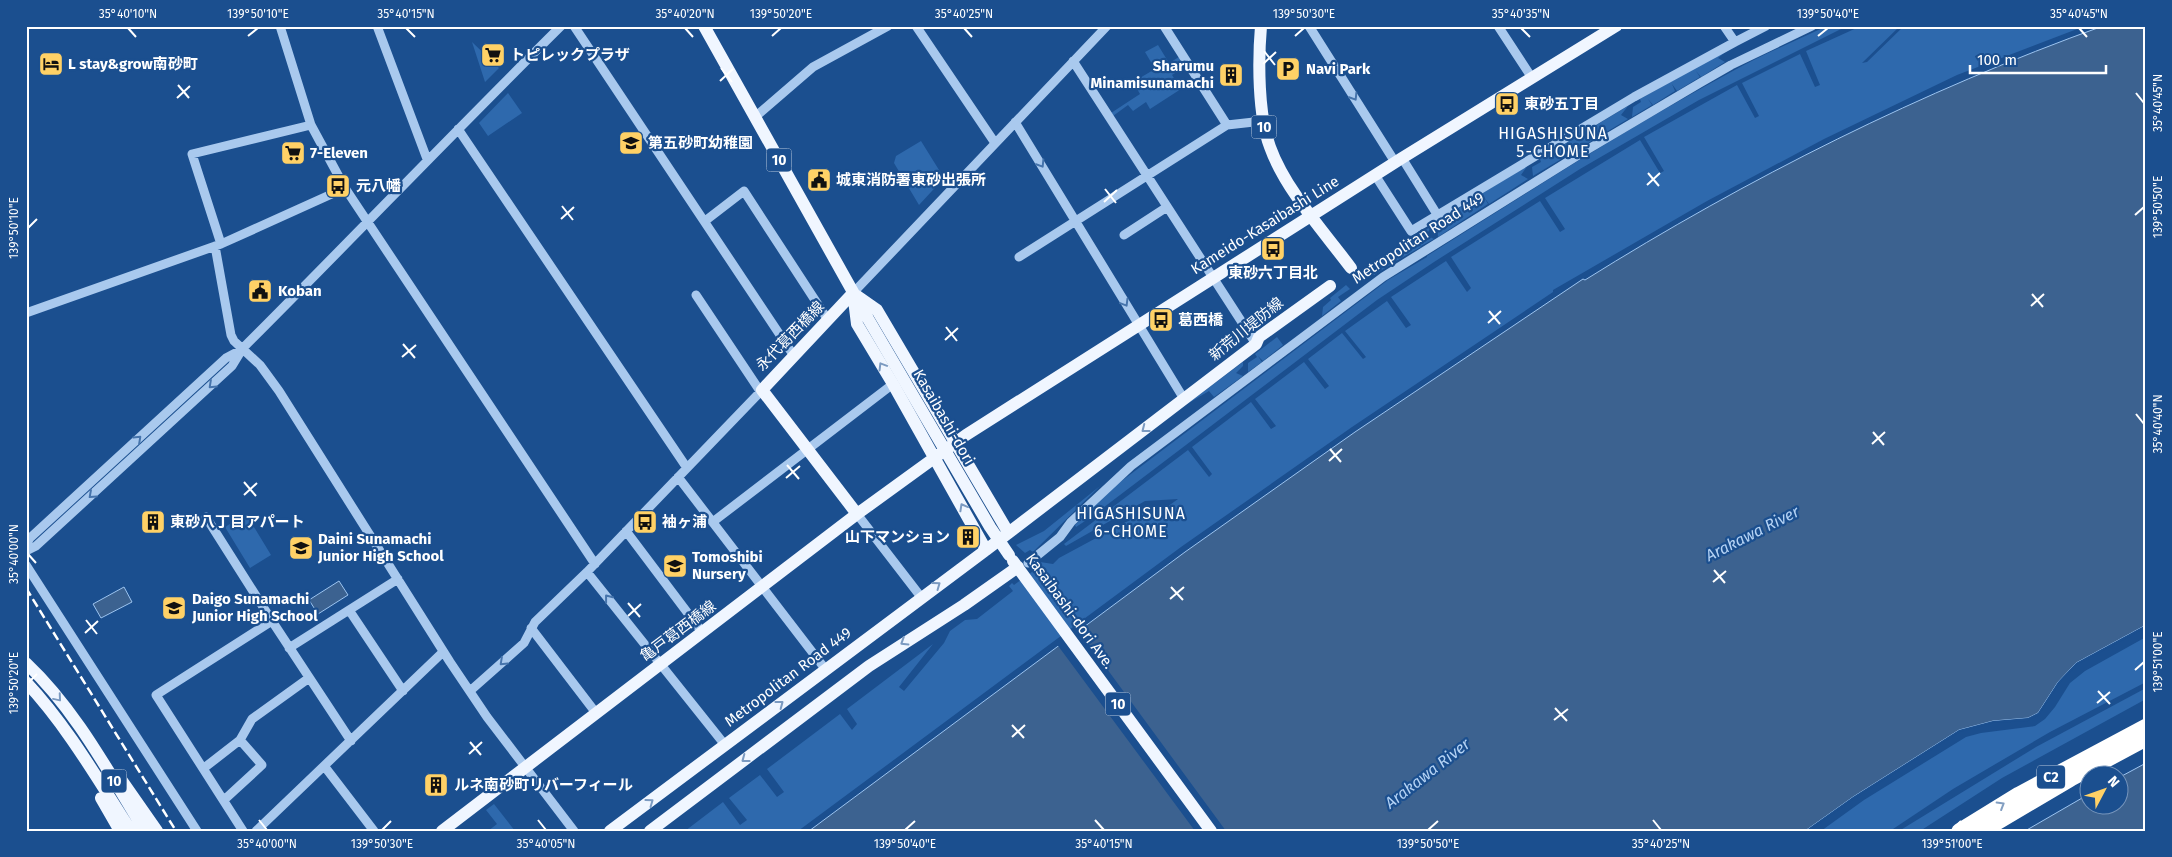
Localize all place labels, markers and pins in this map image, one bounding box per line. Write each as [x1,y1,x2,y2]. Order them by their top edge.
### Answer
supermarket icon: トピレックプラザ [480,42,506,68]
place label: トピレックプラザ [510,46,630,64]
hotel icon: L stay&grow南砂町 [38,51,64,77]
place label: L stay&grow南砂町 [68,55,198,73]
parking icon: Navi Park [1275,56,1301,82]
place label: Sharumu Minamisunamachi [1091,57,1214,92]
place label: Navi Park [1306,60,1371,78]
building icon: Sharumu Minamisunamachi [1218,62,1244,88]
bus stop icon: 東砂五丁目 [1494,91,1520,117]
place label: 東砂五丁目 [1524,95,1599,113]
school or university icon: 第五砂町幼稚園 [618,130,644,156]
place label: 第五砂町幼稚園 [648,134,753,152]
supermarket icon: 7-Eleven [280,140,306,166]
place label: 7-Eleven [310,144,368,162]
public building icon: 城東消防署東砂出張所 [806,167,832,193]
place label: 城東消防署東砂出張所 [836,171,986,189]
bus stop icon: 元八幡 [325,173,351,199]
place label: 元八幡 [356,177,401,195]
bus stop icon: 東砂六丁目北 [1260,236,1286,262]
place label: 東砂六丁目北 [1228,264,1318,282]
public building icon: Koban [247,278,273,304]
place label: Koban [278,282,322,300]
bus stop icon: 葛西橋 [1148,307,1174,333]
place label: 葛西橋 [1178,311,1224,329]
building icon: 東砂八丁目アパート [140,509,166,535]
bus stop icon: 袖ヶ浦 [632,509,658,535]
place label: 東砂八丁目アパート [170,513,305,531]
place label: 袖ヶ浦 [662,513,707,531]
building icon: 山下マンション [955,524,981,550]
place label: 山下マンション [845,528,950,546]
place label: Daini Sunamachi Junior High School [317,530,444,565]
school or university icon: Daini Sunamachi Junior High School [288,535,314,561]
place label: Tomoshibi Nursery [692,548,763,583]
school or university icon: Tomoshibi Nursery [662,553,688,579]
place label: Daigo Sunamachi Junior High School [191,590,318,625]
school or university icon: Daigo Sunamachi Junior High School [161,595,187,621]
building icon: ルネ南砂町リバーフィール [423,772,449,798]
place label: ルネ南砂町リバーフィール [454,776,633,794]

